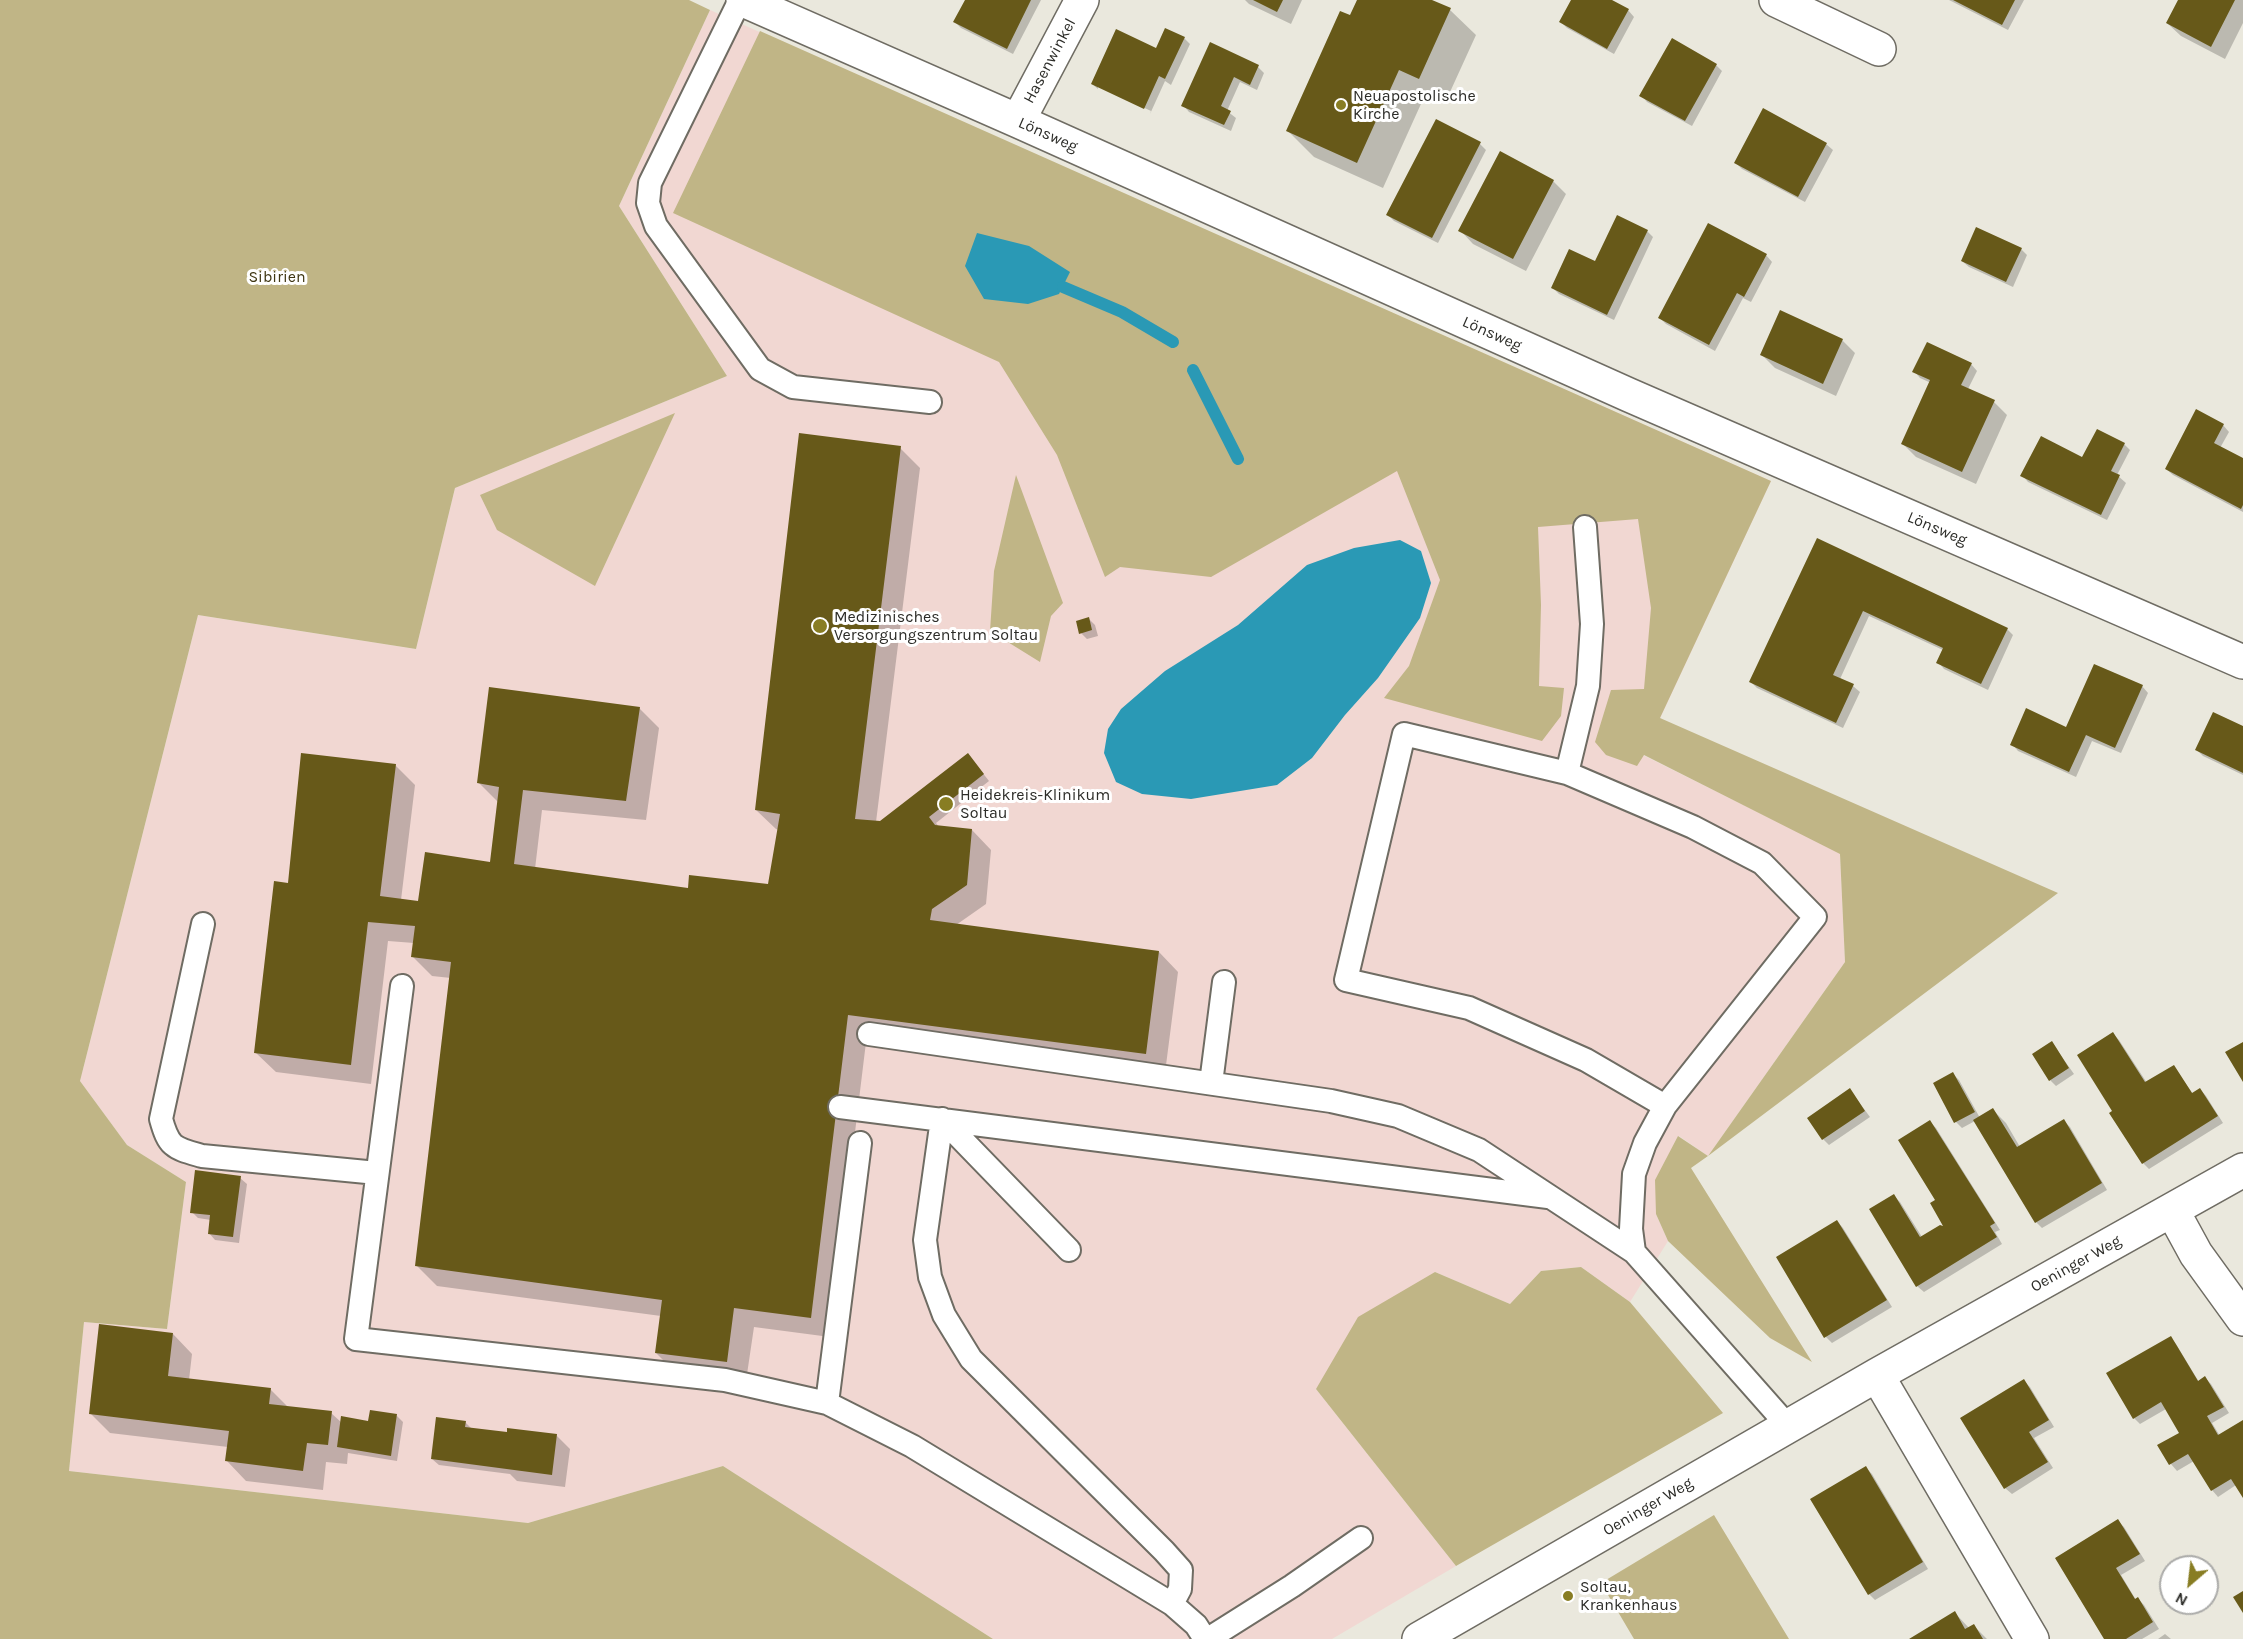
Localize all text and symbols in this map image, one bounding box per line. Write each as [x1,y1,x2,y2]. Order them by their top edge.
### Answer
street label: Hasenwinkel [1020,15,1080,107]
place label: Neuapostolische Kirche [1353,86,1476,124]
marker: Neuapostolische Kirche [1334,98,1348,112]
street label: Lönsweg [1015,113,1081,157]
park label: Sibirien [248,267,306,287]
street label: Lönsweg [1459,312,1525,356]
street label: Lönsweg [1904,508,1970,550]
place label: Medizinisches Versorgungszentrum Soltau [834,607,1038,645]
marker: Medizinisches Versorgungszentrum Soltau [811,617,829,635]
place label: Heidekreis-Klinikum Soltau [960,785,1110,823]
marker: Heidekreis-Klinikum Soltau [937,795,955,813]
street label: Oeninger Weg [2027,1231,2125,1297]
street label: Oeninger Weg [1600,1474,1696,1540]
north arrow [2159,1555,2219,1615]
place label: Soltau, Krankenhaus [1580,1577,1677,1615]
text: N [2172,1588,2191,1611]
marker: Soltau, Krankenhaus [1561,1589,1575,1603]

